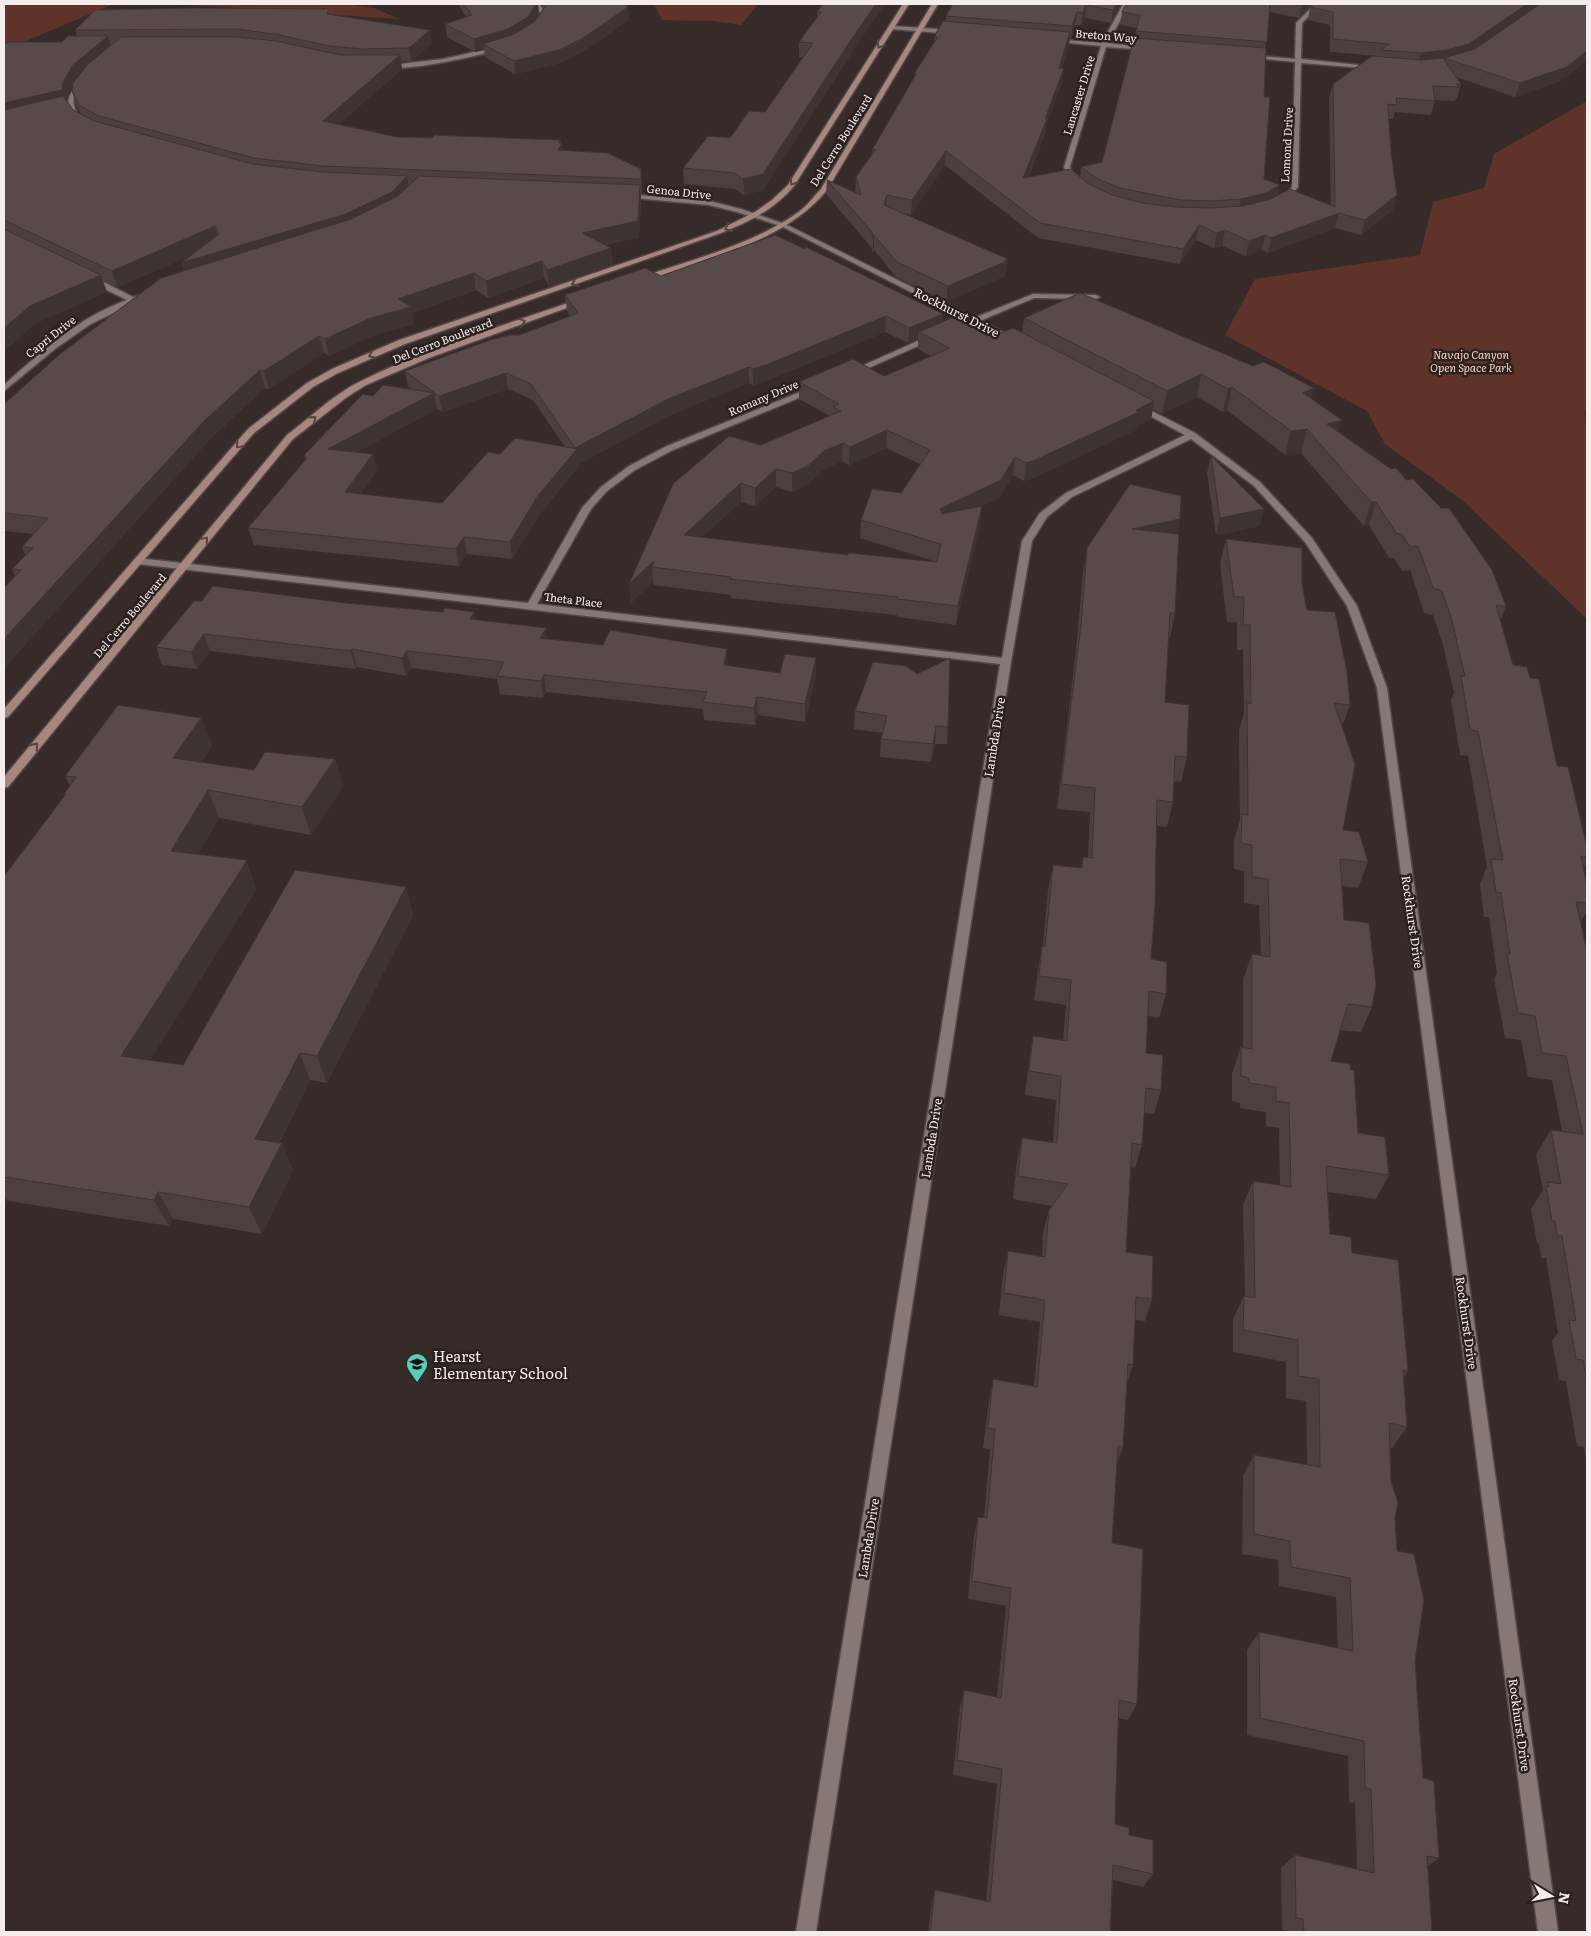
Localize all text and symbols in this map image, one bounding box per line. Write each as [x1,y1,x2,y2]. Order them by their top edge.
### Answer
street label: Breton Way [1075,24,1138,46]
one-way arrow [877,40,887,49]
street label: Lancaster Drive [1058,53,1098,137]
street label: Del Cerro Boulevard [805,91,875,189]
street label: Lomond Drive [1276,107,1296,183]
one-way arrow [790,176,799,186]
street label: Genoa Drive [646,180,712,202]
one-way arrow [724,222,733,233]
one-way arrow [571,277,580,287]
street label: Rockhurst Drive [911,283,1003,341]
street label: Capri Drive [21,311,79,361]
street label: Del Cerro Boulevard [390,313,495,366]
one-way arrow [517,318,526,328]
park label: Navajo Canyon Open Space Park [1430,346,1512,375]
one-way arrow [369,349,377,359]
street label: Romany Drive [726,375,801,419]
one-way arrow [307,417,316,425]
one-way arrow [236,439,245,448]
one-way arrow [200,537,208,546]
street label: Del Cerro Boulevard [89,569,169,661]
street label: Theta Place [543,587,603,611]
street label: Lambda Drive [979,696,1009,778]
one-way arrow [29,743,37,752]
street label: Rockhurst Drive [1398,874,1428,970]
street label: Lambda Drive [916,1097,946,1179]
street label: Rockhurst Drive [1452,1275,1482,1371]
place label: Hearst Elementary School [433,1344,568,1384]
school or university icon: Hearst Elementary School [405,1352,429,1383]
street label: Lambda Drive [853,1497,883,1579]
street label: Rockhurst Drive [1505,1677,1535,1773]
north arrow [1526,1871,1576,1921]
text: N [1554,1891,1576,1906]

